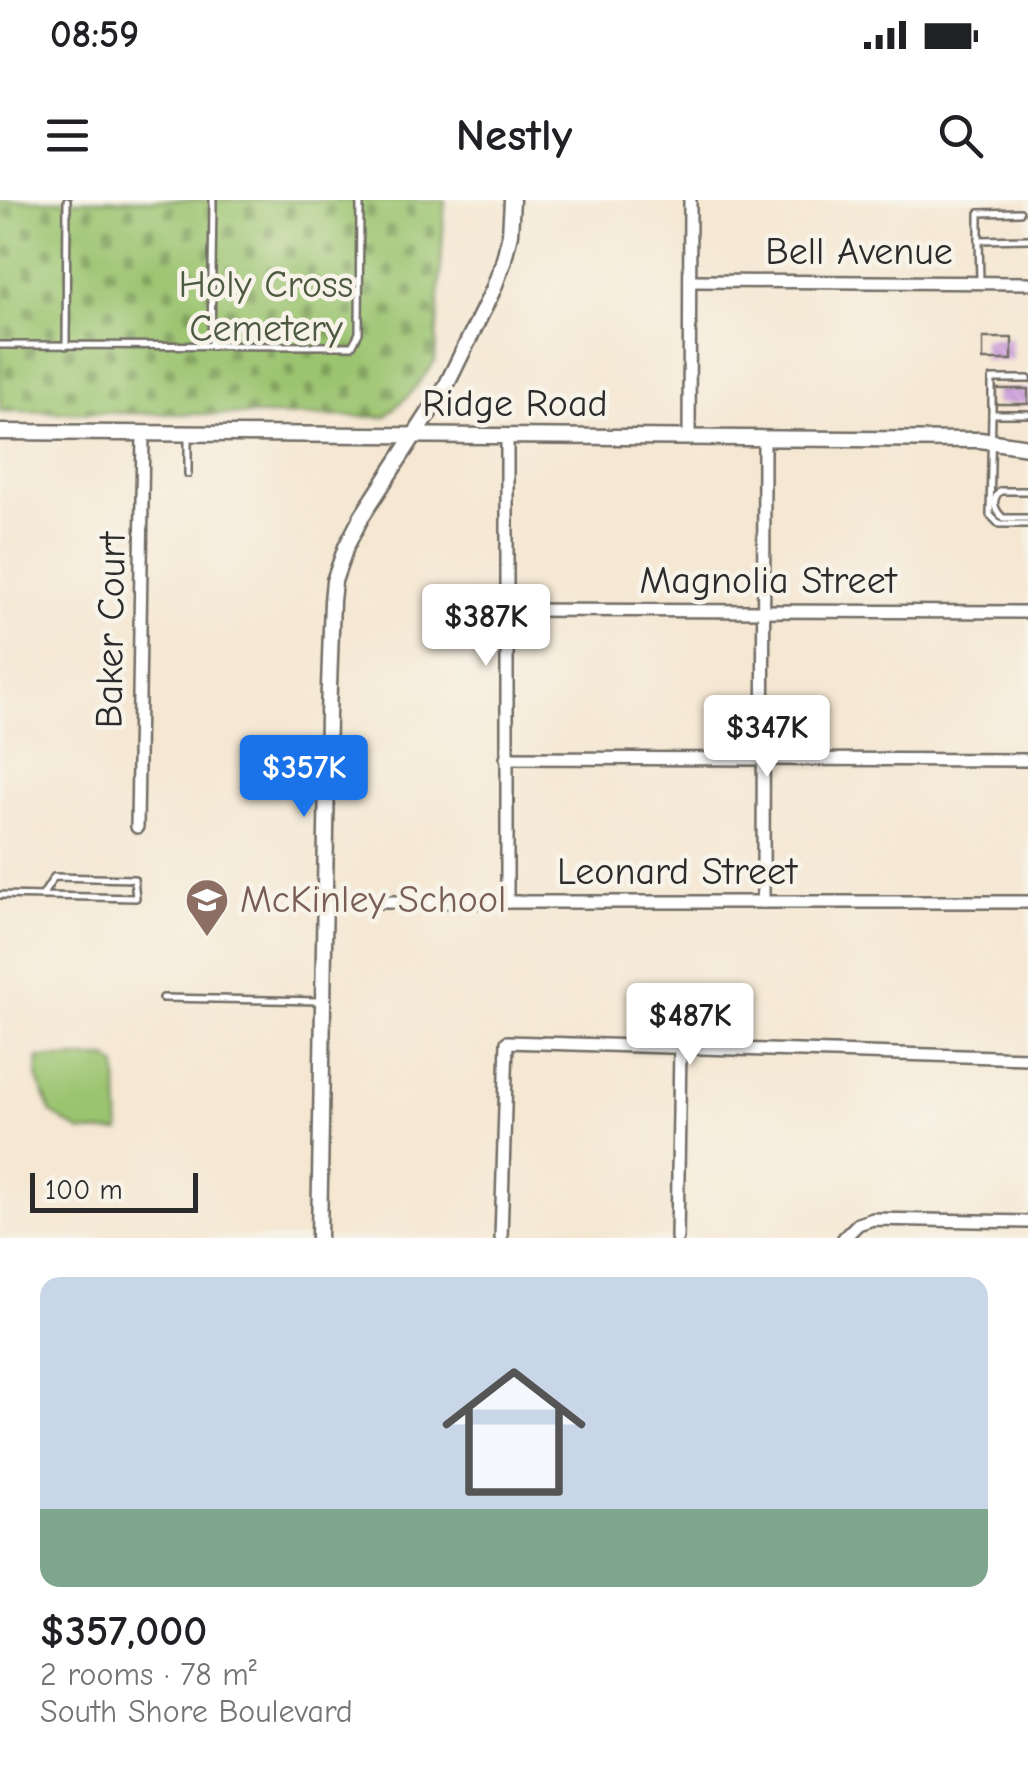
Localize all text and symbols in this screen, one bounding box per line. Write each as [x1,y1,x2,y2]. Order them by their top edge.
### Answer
text: 08:59 [50,13,139,57]
icon: menu [40,108,95,163]
icon: search [933,108,988,163]
text: Nestly [456,109,572,161]
street label: Bell Avenue [765,230,953,274]
park label: Holy Cross Cemetery [179,263,353,351]
street label: Ridge Road [422,382,608,426]
street label: Baker Court [87,530,135,729]
street label: Magnolia Street [639,559,898,603]
pin: $387K [416,584,556,669]
text: $387K [444,598,528,635]
pin: $347K [697,695,837,780]
text: $347K [726,709,808,746]
pin: $357K [234,735,374,820]
text: $357K [262,749,346,786]
street label: Leonard Street [557,850,798,894]
school or university icon: McKinley School [184,877,230,938]
place label: McKinley School [240,878,506,922]
pin: $487K [620,983,760,1068]
text: $487K [648,997,732,1034]
scale bar [30,1168,198,1213]
text: 100 m [45,1174,123,1206]
icon: home [424,1342,604,1522]
text: $357,000 [40,1607,207,1656]
text: 2 rooms · 78 m² [40,1656,257,1693]
text: South Shore Boulevard [40,1693,353,1730]

